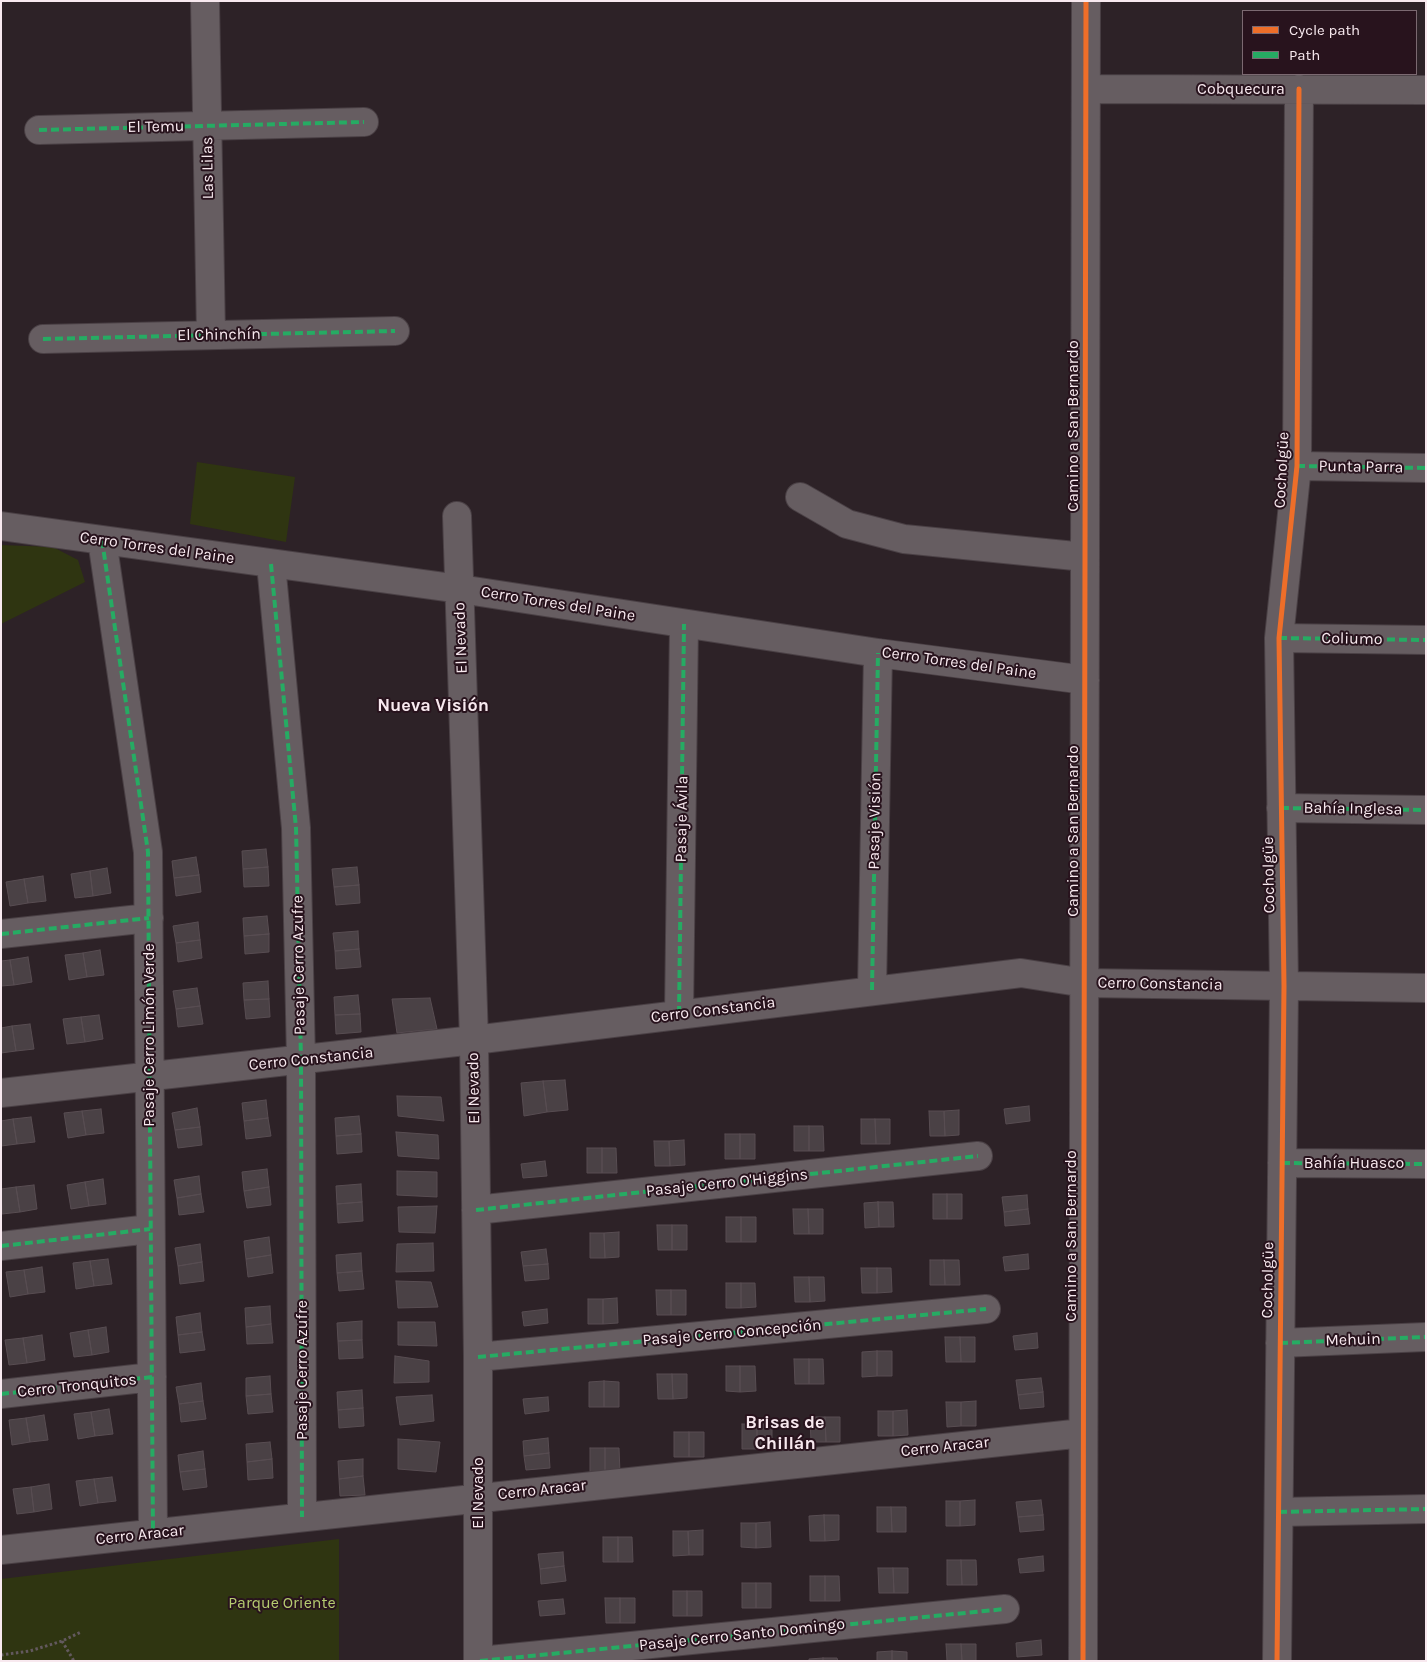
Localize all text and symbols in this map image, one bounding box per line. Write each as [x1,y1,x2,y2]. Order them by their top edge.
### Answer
legend [1242,10,1417,75]
text: Cycle path [1289,21,1360,39]
text: Path [1289,46,1320,64]
street label: Cobquecura [1197,79,1285,99]
street label: El Temu [127,117,185,137]
street label: Las Lilas [198,137,218,199]
street label: El Chinchín [177,325,261,345]
street label: Camino a San Bernardo [1063,340,1083,512]
street label: Cocholgüe [1270,431,1294,509]
street label: Punta Parra [1318,457,1404,477]
street label: Cerro Torres del Paine [78,528,236,568]
street label: Cerro Torres del Paine [480,582,636,626]
street label: El Nevado [450,602,472,674]
street label: Coliumo [1321,629,1383,649]
street label: Cerro Torres del Paine [880,643,1038,683]
district label: Nueva Visión [377,695,489,717]
street label: Camino a San Bernardo [1063,745,1083,917]
street label: Pasaje Visión [865,772,885,870]
street label: Pasaje Ávila [672,775,692,863]
street label: Bahía Inglesa [1303,799,1403,819]
street label: Cocholgüe [1259,837,1279,913]
street label: Pasaje Cerro Azufre [288,895,310,1035]
street label: Pasaje Cerro Limón Verde [139,943,159,1127]
street label: Cerro Constancia [1097,973,1223,995]
street label: Cerro Constancia [650,993,776,1027]
street label: Cerro Constancia [248,1043,374,1075]
street label: El Nevado [464,1052,484,1124]
street label: Camino a San Bernardo [1061,1150,1081,1322]
street label: Bahía Huasco [1304,1153,1404,1173]
street label: Pasaje Cerro O'Higgins [645,1165,809,1201]
street label: Cocholgüe [1258,1242,1278,1318]
street label: Pasaje Cerro Azufre [292,1300,312,1440]
street label: Pasaje Cerro Concepción [642,1316,822,1350]
street label: Mehuin [1325,1329,1381,1351]
street label: Cerro Tronquitos [16,1370,138,1402]
district label: Brisas de Chillán [745,1412,825,1455]
street label: Cerro Aracar [900,1433,990,1461]
street label: El Nevado [468,1457,488,1529]
street label: Cerro Aracar [497,1476,587,1504]
street label: Cerro Aracar [95,1521,185,1549]
park label: Parque Oriente [228,1593,336,1613]
street label: Pasaje Cerro Santo Domingo [638,1615,846,1655]

